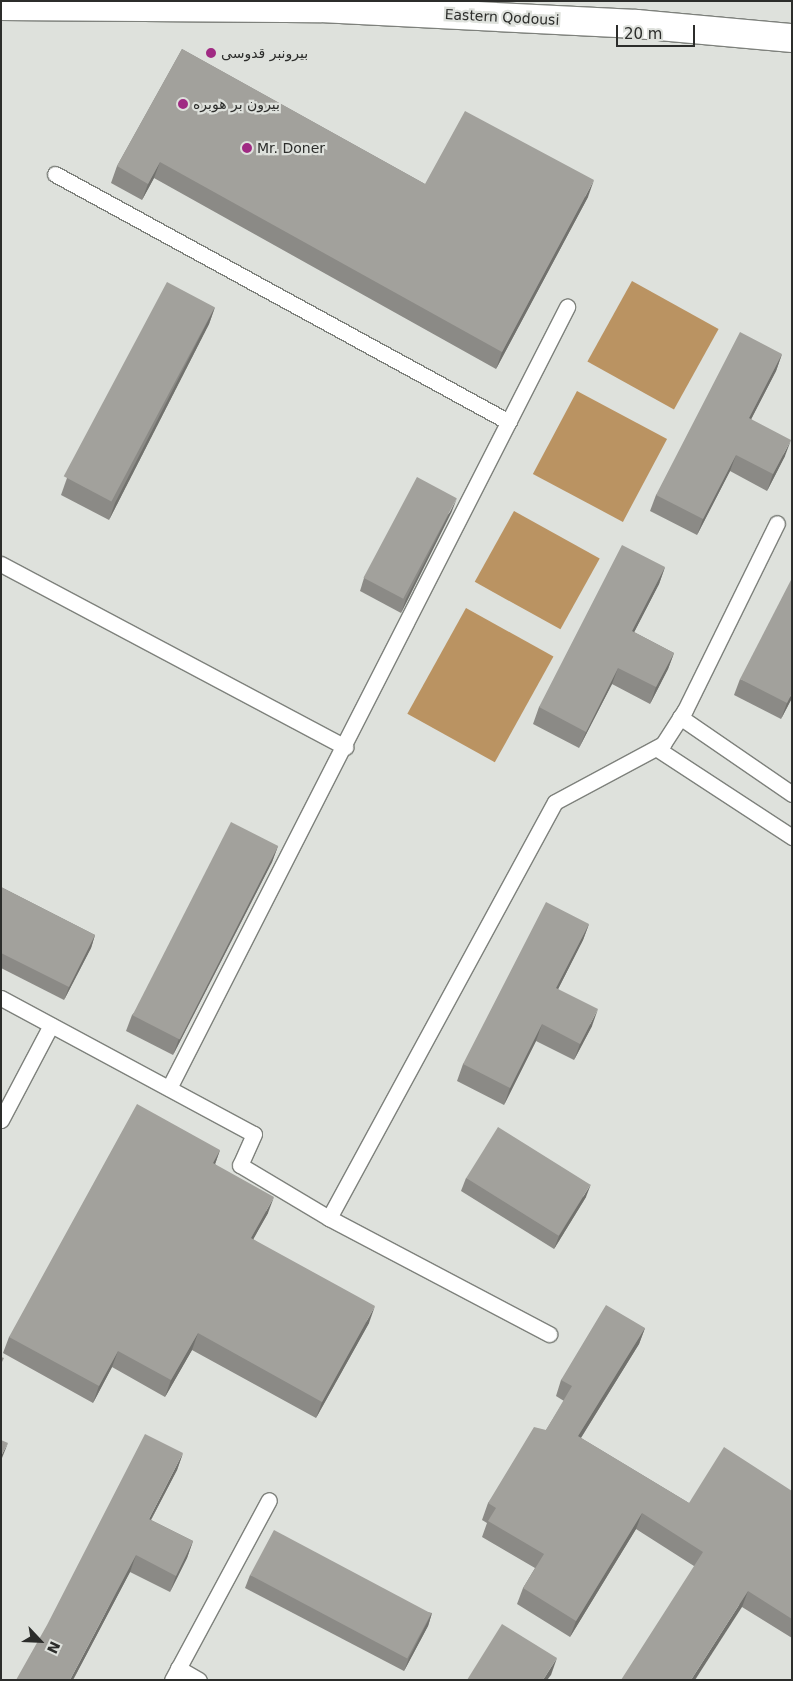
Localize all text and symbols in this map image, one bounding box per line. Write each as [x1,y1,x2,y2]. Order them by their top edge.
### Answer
street label: Eastern Qodousi [444,6,560,28]
scale bar [618,15,697,47]
text: 20 m [624,25,662,43]
place label: بیرونبر قدوسی [221,45,308,61]
marker: بیرونبر قدوسی [205,47,217,59]
place label: بیرون بر هوبره [193,96,280,112]
marker: بیرون بر هوبره [177,98,189,110]
place label: Mr. Doner [257,140,325,156]
marker: Mr. Doner [241,142,253,154]
north arrow [15,1616,65,1666]
text: N [44,1639,63,1656]

